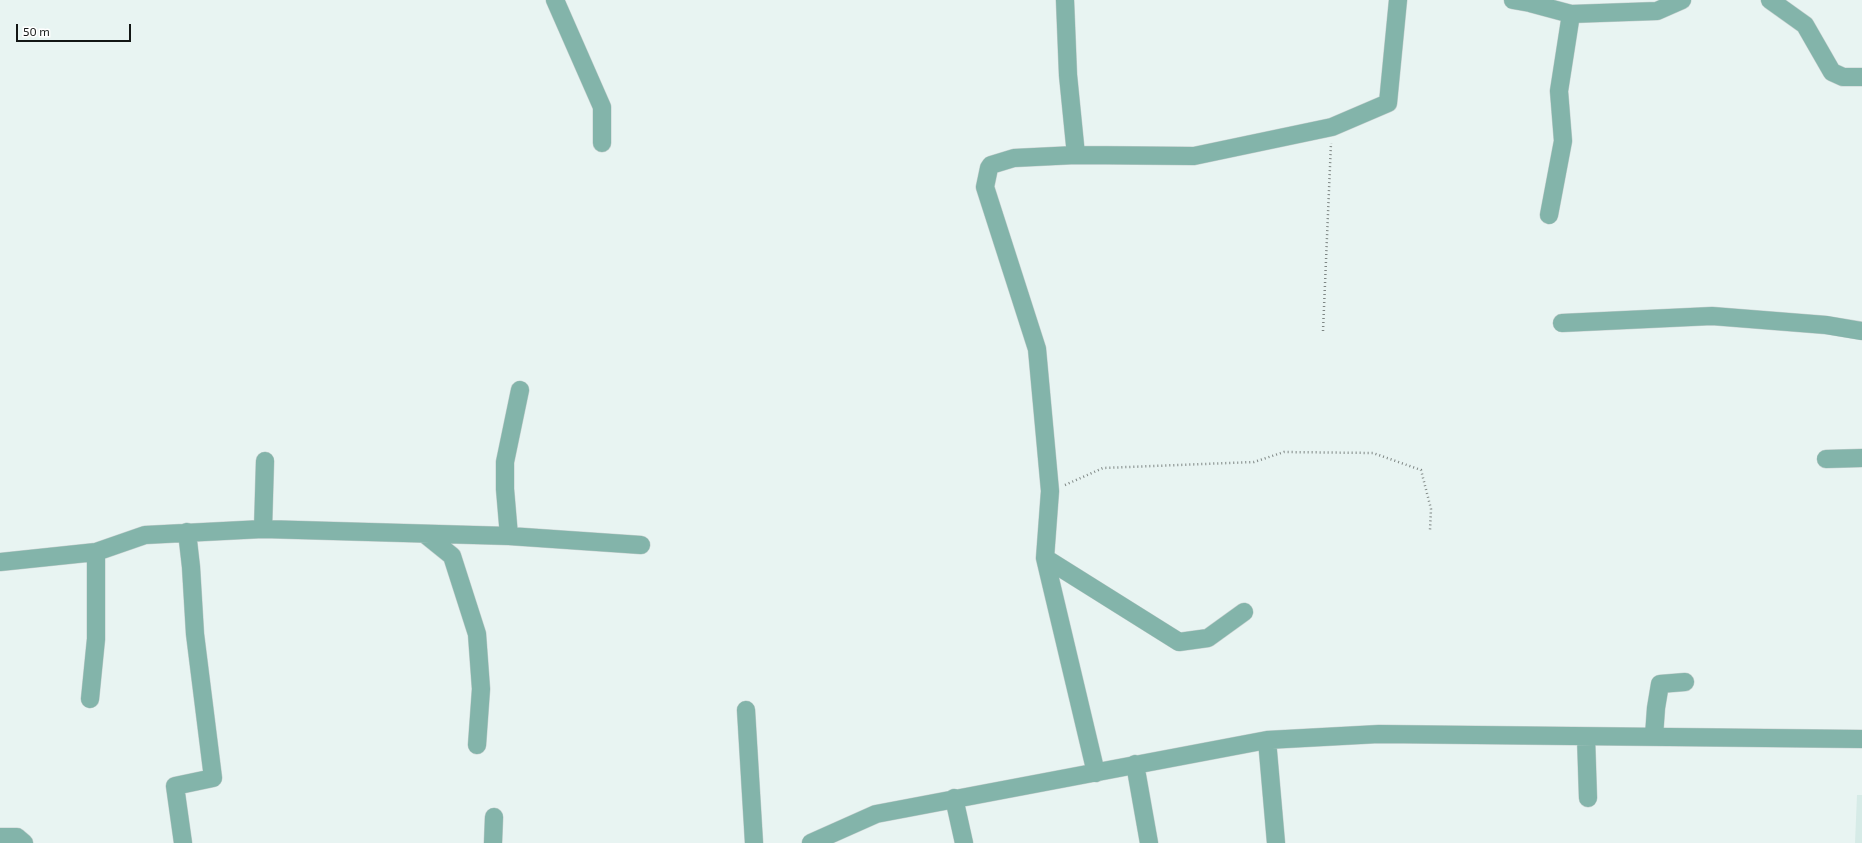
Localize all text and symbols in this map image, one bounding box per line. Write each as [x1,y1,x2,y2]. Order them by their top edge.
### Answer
scale bar [18,16,133,42]
text: 50 m [23,24,50,38]

